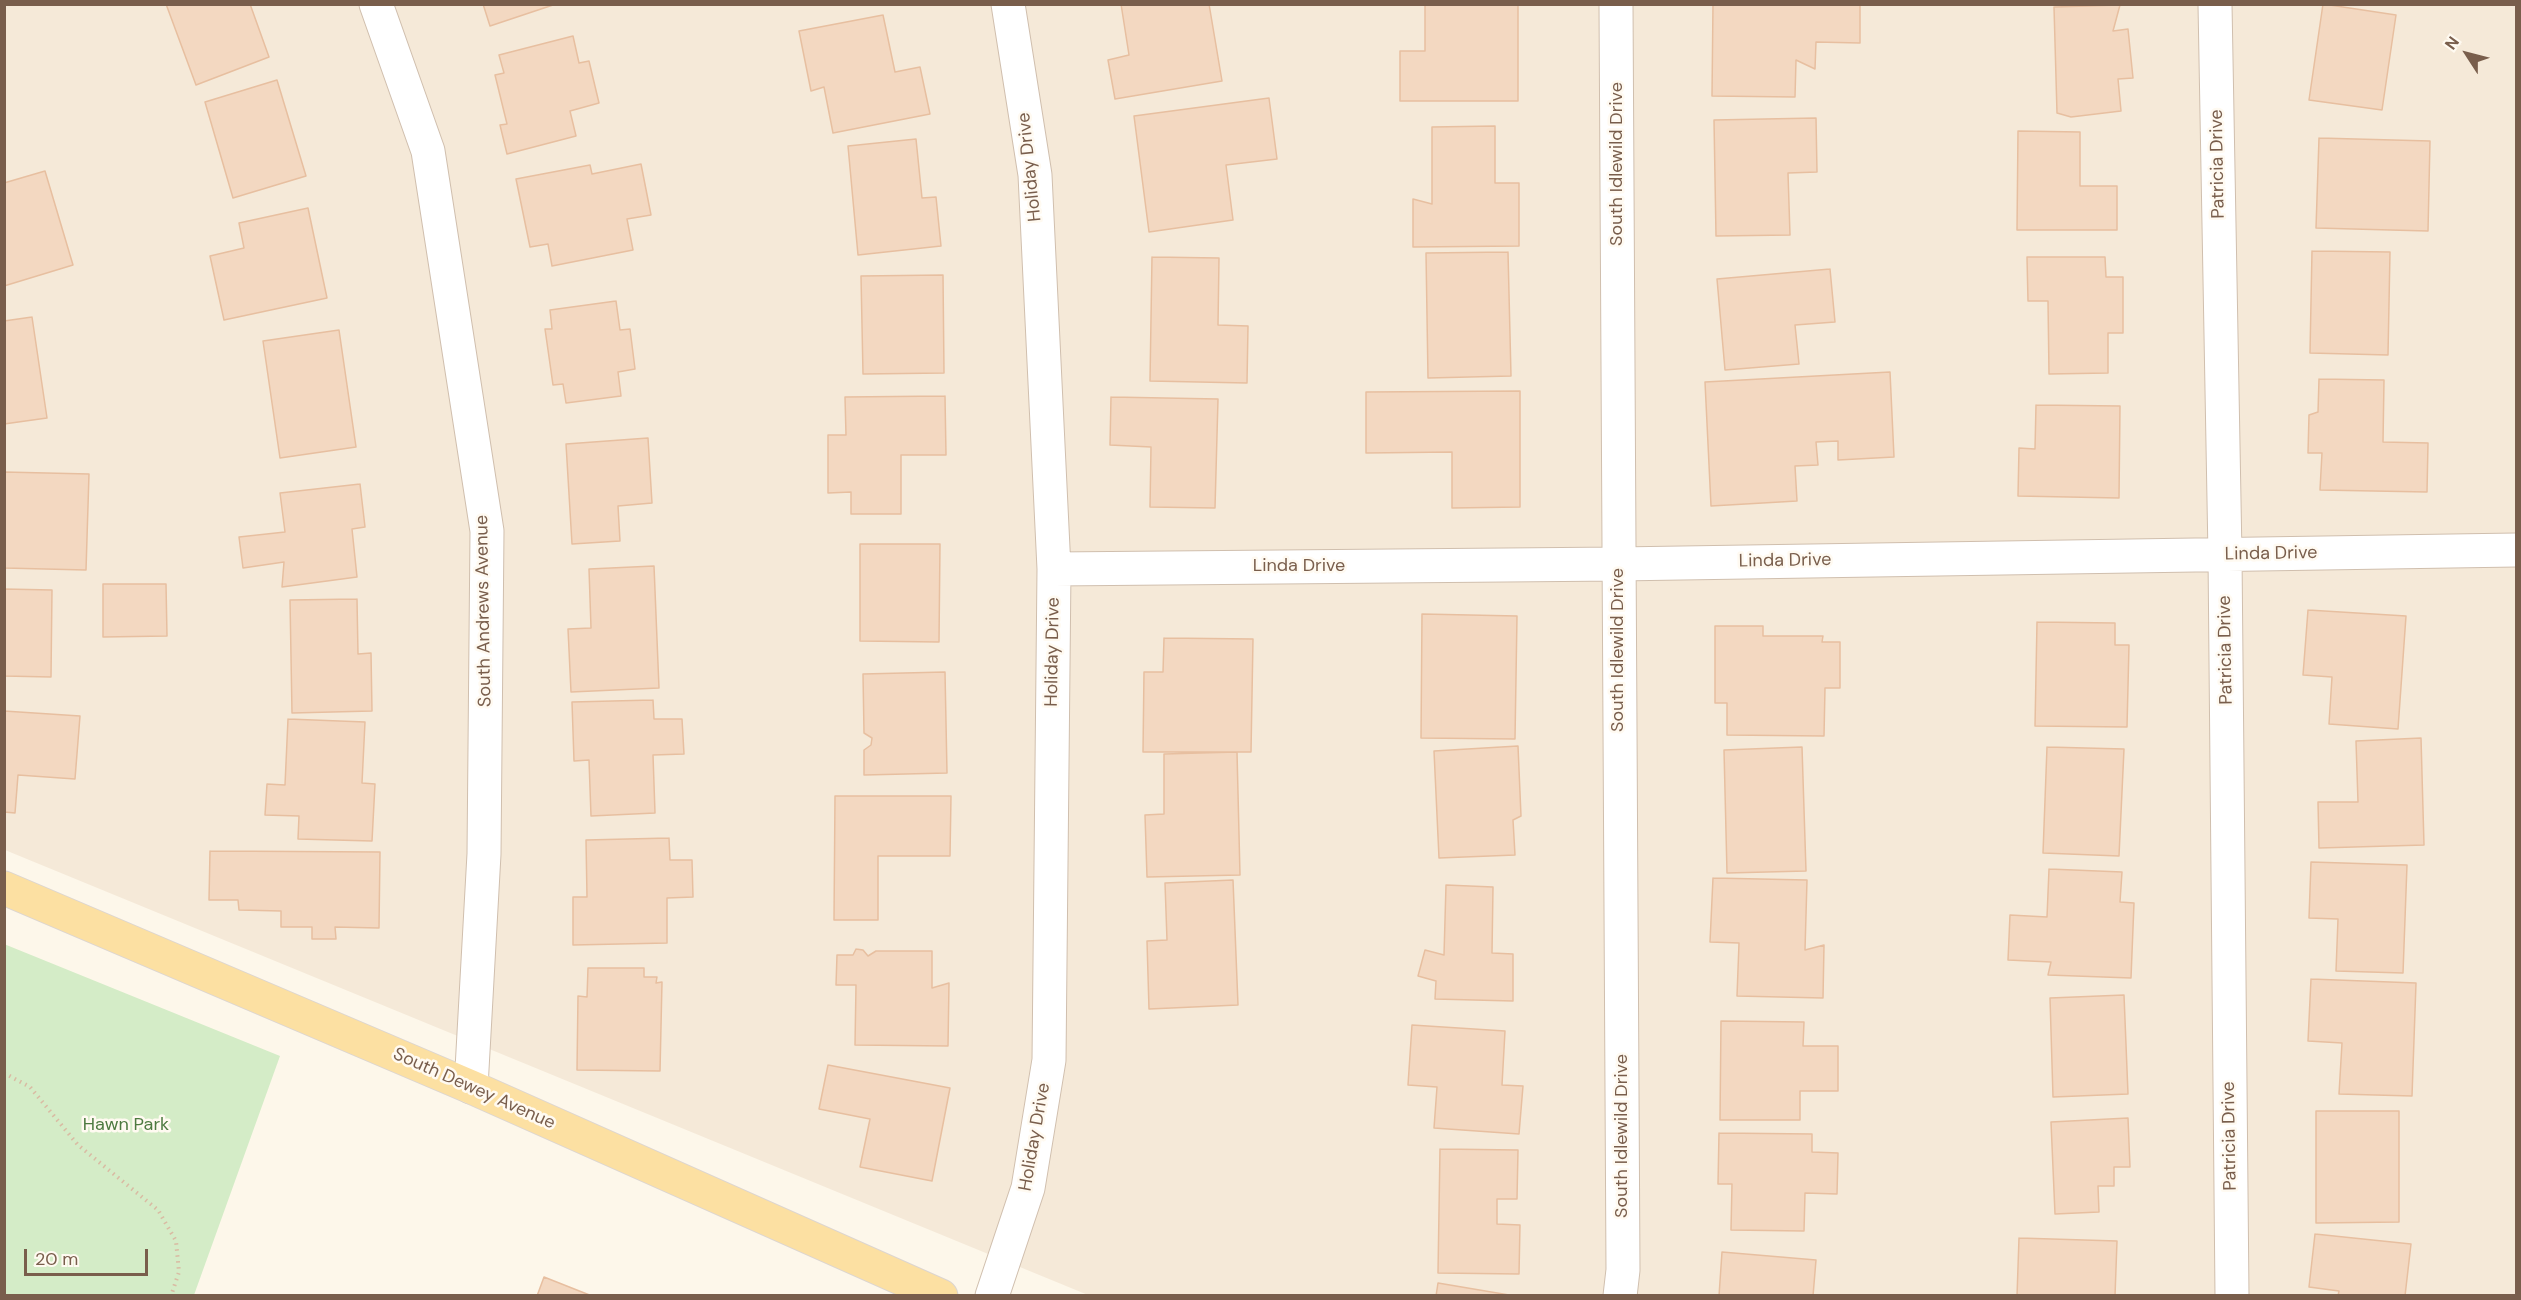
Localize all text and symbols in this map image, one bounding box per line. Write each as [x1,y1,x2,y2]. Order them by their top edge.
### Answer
north arrow [2437,24,2497,84]
text: N [2440,32,2464,54]
street label: South Idlewild Drive [1606,82,1628,246]
street label: Patricia Drive [2206,109,2230,219]
street label: Holiday Drive [1014,111,1046,223]
street label: South Andrews Avenue [472,515,496,707]
street label: Linda Drive [2225,542,2317,566]
street label: Linda Drive [1739,549,1831,573]
street label: Linda Drive [1253,555,1345,577]
street label: South Idlewild Drive [1607,568,1629,732]
street label: Patricia Drive [2214,595,2238,705]
street label: Holiday Drive [1041,597,1065,707]
street label: South Dewey Avenue [390,1044,558,1134]
street label: South Idlewild Drive [1611,1054,1633,1218]
street label: Holiday Drive [1015,1081,1055,1193]
street label: Patricia Drive [2218,1081,2242,1191]
park label: Hawn Park [83,1114,169,1136]
scale bar [27,1237,152,1275]
text: 20 m [35,1247,78,1271]

